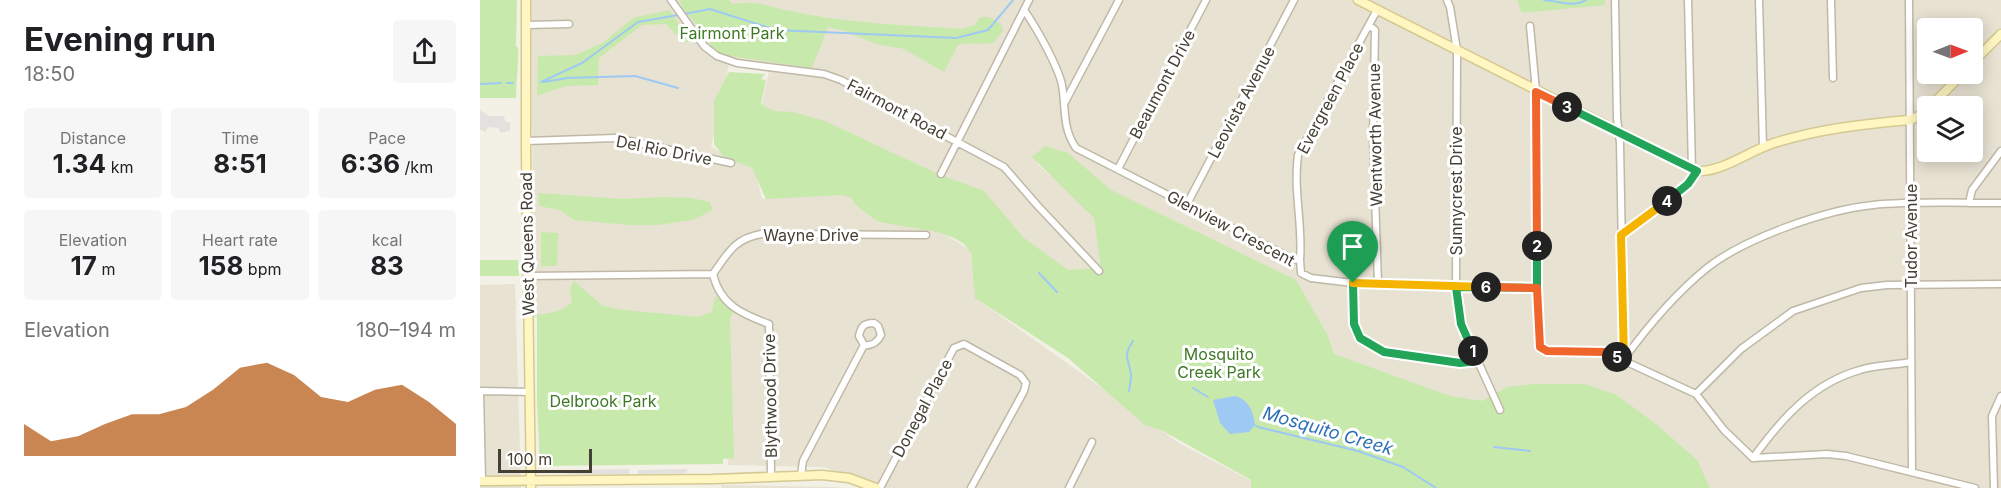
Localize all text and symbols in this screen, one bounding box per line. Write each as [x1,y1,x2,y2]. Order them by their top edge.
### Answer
north arrow [1917,18,1983,84]
map controls [1917,18,1983,162]
text: Evening run [24,19,216,59]
button: share [393,20,456,83]
park label: Fairmont Park [679,23,785,43]
street label: Beaumont Drive [1125,26,1199,142]
street label: Evergreen Place [1292,39,1368,157]
street label: Leovista Avenue [1203,43,1279,161]
text: 18:50 [24,62,75,86]
street label: Wentworth Avenue [1364,63,1386,207]
street label: Fairmont Road [844,74,950,144]
pin: 3 [1552,92,1582,122]
button: layers [1917,96,1983,162]
text: 3 [1562,97,1572,117]
street label: Sunnycrest Drive [1446,126,1466,256]
text: Distance [60,128,126,148]
text: Time [221,128,259,148]
text: Pace [368,128,406,148]
street label: Del Rio Drive [614,131,714,169]
text: 1.34 [53,148,106,179]
text: 8:51 [213,148,267,179]
text: 6:36 [341,148,400,179]
text: km [106,157,133,177]
text: /km [400,157,433,177]
street label: West Queens Road [516,172,538,316]
street label: Tudor Avenue [1901,184,1921,288]
street label: Glenview Crescent [1164,186,1298,270]
pin: 4 [1652,186,1682,216]
text: 4 [1662,191,1672,211]
pin [1327,221,1378,283]
street label: Wayne Drive [763,225,859,245]
text: Elevation [59,230,127,250]
text: Heart rate [202,230,278,250]
text: kcal [372,230,402,250]
icon: arrive [1336,230,1369,263]
pin: 2 [1522,231,1552,261]
text: 2 [1532,236,1542,256]
text: 17 [71,250,97,281]
text: 158 [199,250,243,281]
text: 83 [370,250,404,281]
text: m [97,259,115,279]
text: bpm [243,259,281,279]
pin: 6 [1471,272,1501,302]
text: 6 [1481,277,1491,297]
text: Elevation [24,318,110,342]
text: 180–194 m [356,318,456,342]
street label: Blythwood Drive [759,334,781,458]
pin: 1 [1458,336,1488,366]
text: 1 [1470,341,1476,361]
pin: 5 [1602,342,1632,372]
park label: Mosquito Creek Park [1177,344,1261,382]
text: 5 [1612,347,1622,367]
street label: Donegal Place [888,355,956,461]
park label: Delbrook Park [549,391,657,411]
water label: Mosquito Creek [1261,402,1397,459]
scale bar [498,446,592,474]
text: 100 m [507,449,552,469]

